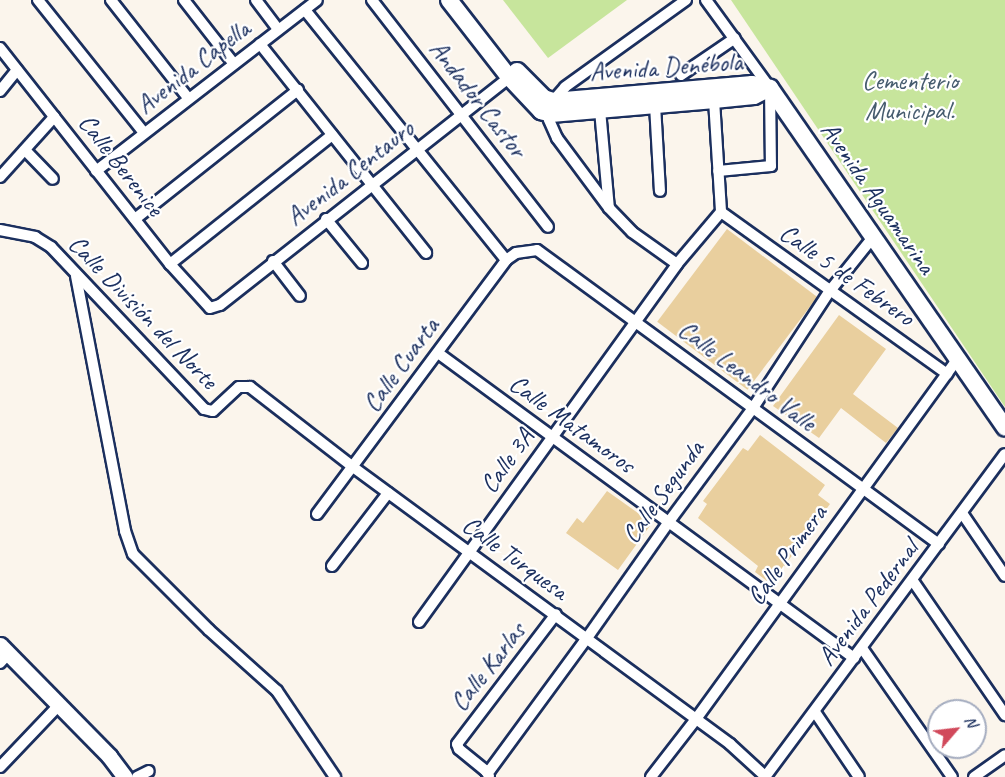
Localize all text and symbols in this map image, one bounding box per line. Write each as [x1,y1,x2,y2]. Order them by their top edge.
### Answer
street label: Avenida Capella [130,13,256,121]
street label: Andador Castor [422,34,534,164]
street label: Avenida Denébola [589,46,743,88]
park label: Cementerio Municipal. [862,65,958,126]
street label: Calle Berenice [71,107,171,223]
street label: Avenida Centauro [280,114,420,232]
street label: Avenida Aguamarina [814,116,942,280]
street label: Calle 5 de Febrero [773,217,921,333]
street label: Calle División del Norte [61,228,225,396]
street label: Calle Cuarta [357,312,445,418]
street label: Calle Leandro Valle [672,314,822,438]
street label: Calle Matamoros [503,368,641,480]
street label: Calle 3A [473,423,541,499]
street label: Calle Segunda [615,435,711,549]
street label: Calle Primera [740,498,834,612]
street label: Calle Turquesa [456,509,574,607]
street label: Avenida Pedernal [811,534,925,672]
street label: Calle Karlas [444,617,532,717]
north arrow [927,699,987,759]
text: N [960,712,982,731]

